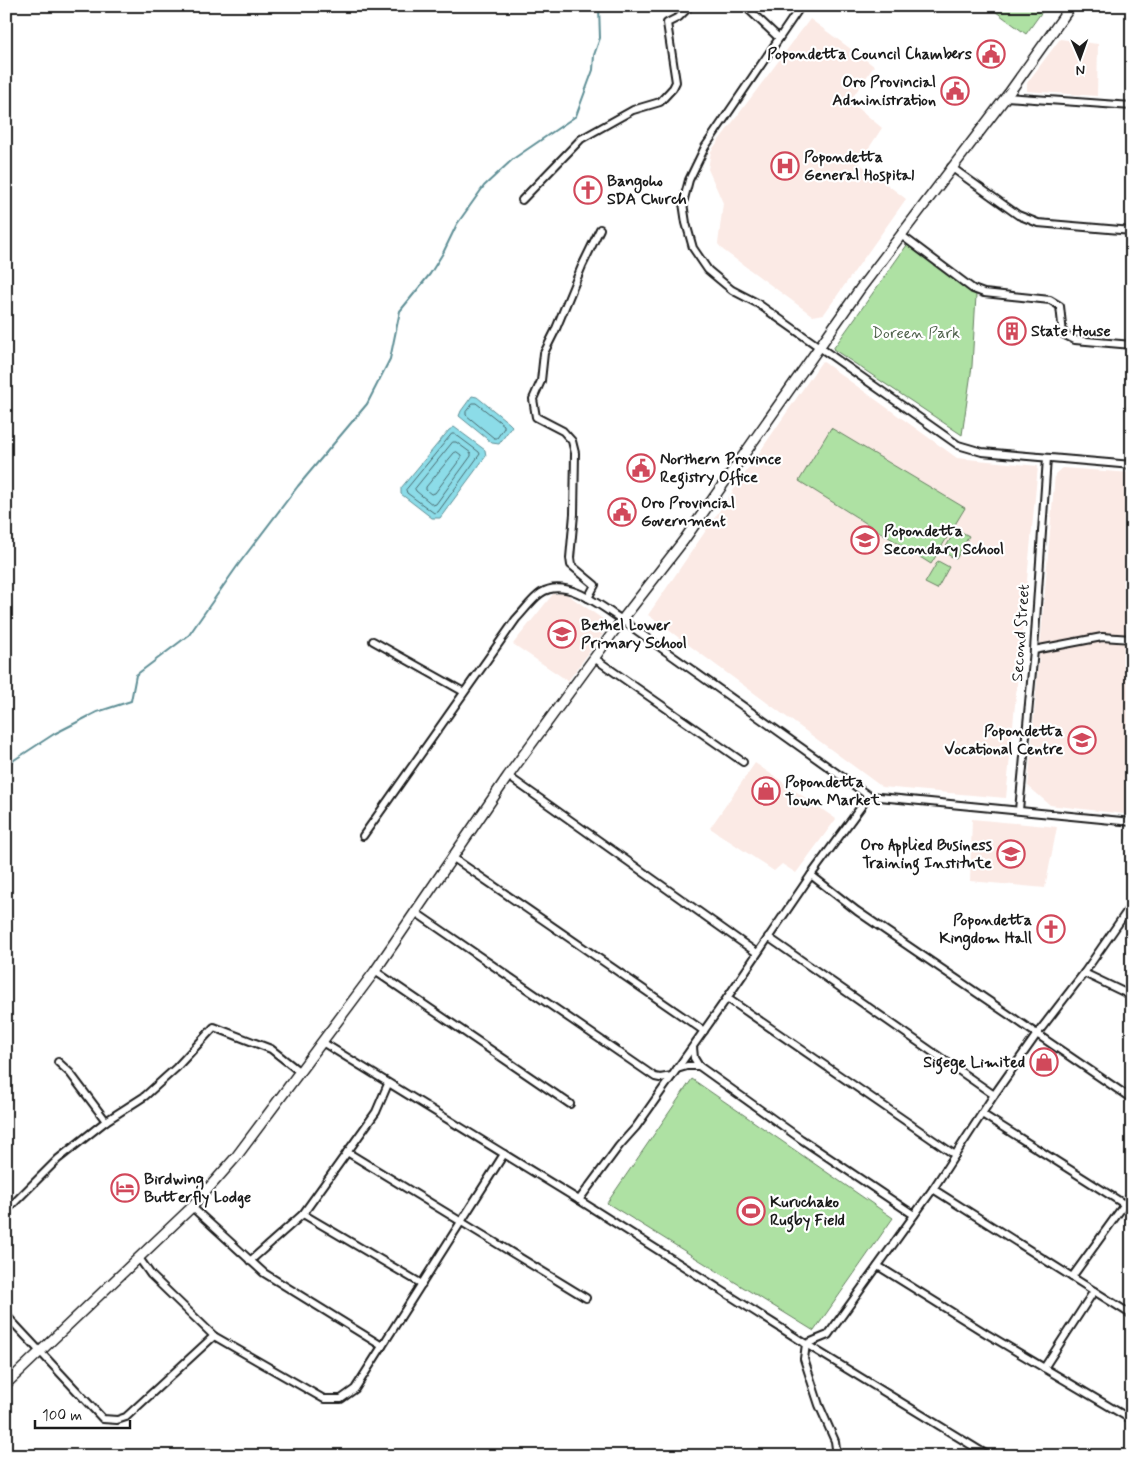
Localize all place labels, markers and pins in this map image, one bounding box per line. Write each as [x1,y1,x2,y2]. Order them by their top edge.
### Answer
public building icon: Popondetta Council Chambers [976,39,1006,69]
place label: Popondetta Council Chambers [767,44,972,65]
place label: Oro Provincial Administration [832,72,936,111]
public building icon: Oro Provincial Administration [940,76,970,106]
place label: Popondetta General Hospital [804,147,914,186]
hospital icon: Popondetta General Hospital [770,151,800,181]
place label: Bangoho SDA Church [607,171,687,210]
church icon: Bangoho SDA Church [573,175,603,205]
building icon: State House [997,316,1027,346]
place label: State House [1031,321,1111,342]
place label: Northern Province Registry Office [660,449,781,490]
public building icon: Northern Province Registry Office [626,453,656,483]
place label: Oro Provincial Government [641,493,735,532]
public building icon: Oro Provincial Government [607,497,637,527]
place label: Popondetta Secondary School [884,521,1004,560]
school or university icon: Popondetta Secondary School [850,525,880,555]
place label: Bethel Lower Primary School [581,615,687,654]
school or university icon: Bethel Lower Primary School [547,619,577,649]
place label: Popondetta Vocational Centre [944,721,1063,760]
school or university icon: Popondetta Vocational Centre [1067,725,1097,755]
place label: Popondetta Town Market [785,772,881,811]
shop icon: Popondetta Town Market [751,776,781,806]
place label: Oro Applied Business Training Institute [860,835,993,876]
school or university icon: Oro Applied Business Training Institute [996,839,1026,869]
place label: Popondetta Kingdom Hall [939,910,1032,951]
church icon: Popondetta Kingdom Hall [1036,914,1066,944]
shop icon: Sigege Limited [1029,1047,1059,1077]
place label: Sigege Limited [923,1052,1025,1075]
place label: Birdwing Butterfly Lodge [144,1169,251,1209]
hotel icon: Birdwing Butterfly Lodge [110,1173,140,1203]
place label: Kuruchako Rugby Field [770,1192,845,1233]
sports icon: Kuruchako Rugby Field [736,1196,766,1226]

